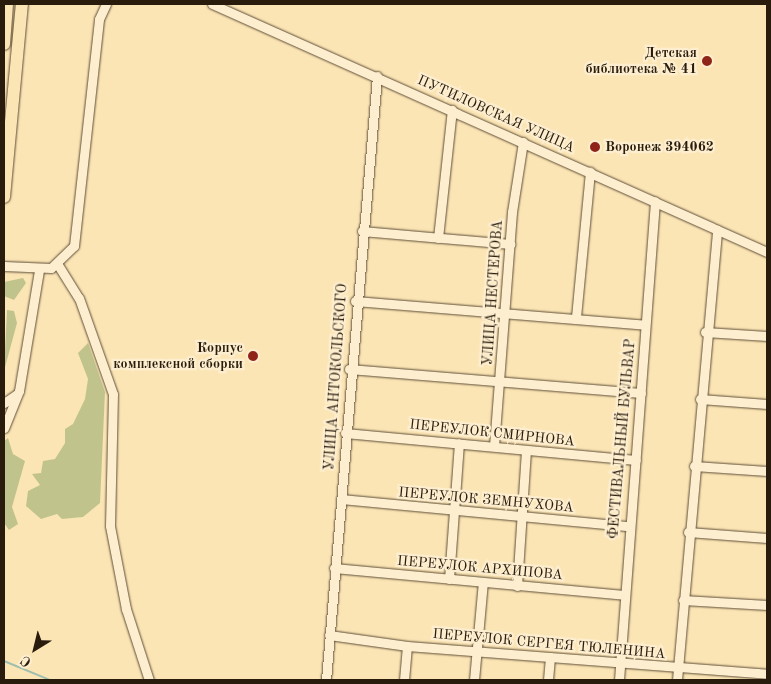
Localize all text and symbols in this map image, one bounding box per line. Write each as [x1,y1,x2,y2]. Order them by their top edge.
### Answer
place label: Детская библиотека № 41 [586,45,697,78]
marker: Детская библиотека № 41 [701,55,713,67]
street label: ПУТИЛОВСКАЯ УЛИЦА [415,72,577,156]
place label: Воронеж 394062 [605,139,714,155]
marker: Воронеж 394062 [589,141,601,153]
street label: УЛИЦА НЕСТЕРОВА [480,220,506,366]
street label: УЛИЦА АНТОКОЛЬСКОГО [321,283,351,471]
street label: ФЕСТИВАЛЬНЫЙ БУЛЬВАР [605,338,639,540]
place label: Корпус комплексной сборки [113,340,243,372]
marker: Корпус комплексной сборки [247,350,259,362]
street label: ПЕРЕУЛОК СМИРНОВА [408,416,576,450]
street label: ПЕРЕУЛОК ЗЕМНУХОВА [398,484,574,516]
street label: ПЕРЕУЛОК АРХИПОВА [396,552,564,584]
north arrow [10,624,60,674]
street label: ПЕРЕУЛОК СЕРГЕЯ ТЮЛЕНИНА [432,625,666,663]
text: С [18,653,34,670]

